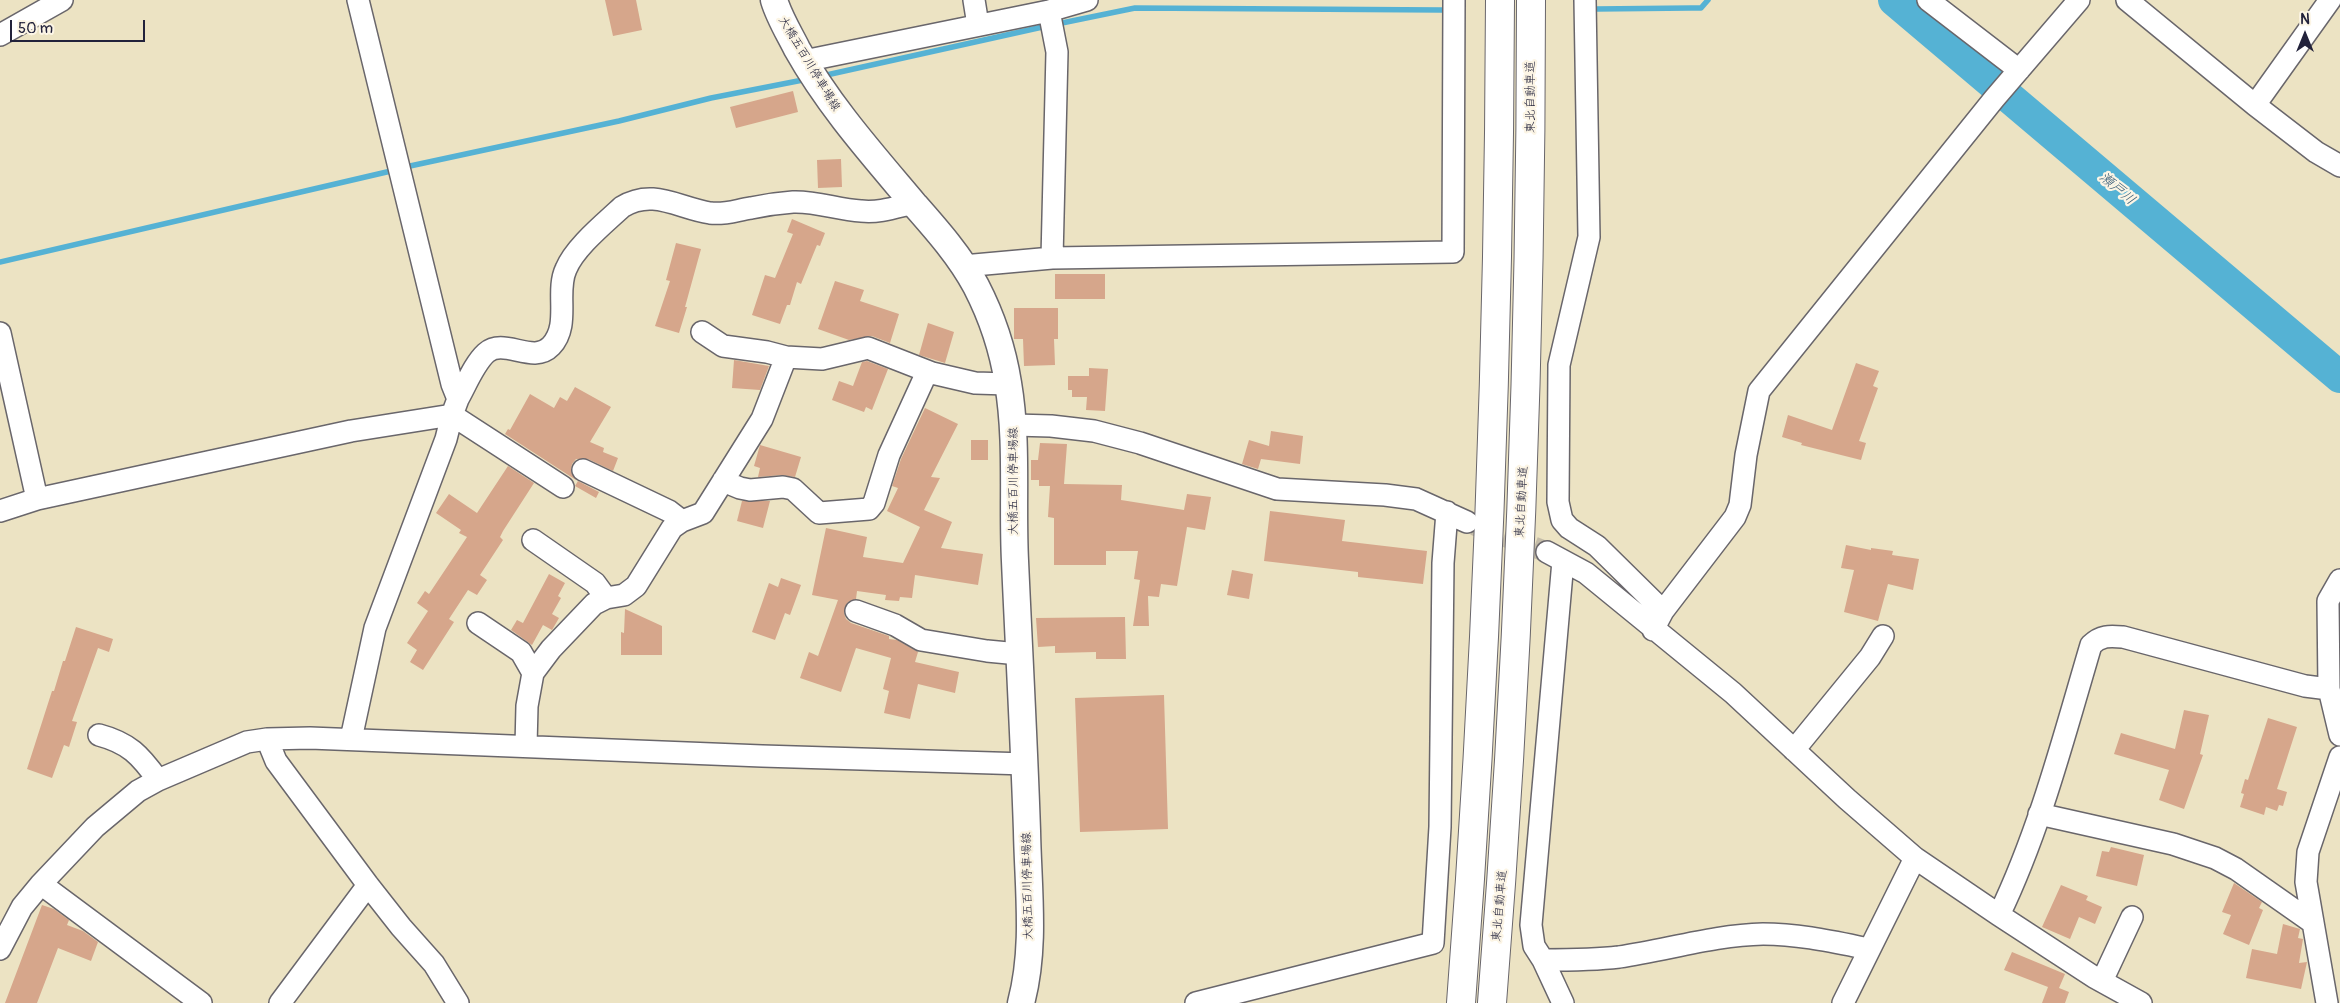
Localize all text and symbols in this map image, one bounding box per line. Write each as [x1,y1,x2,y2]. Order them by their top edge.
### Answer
scale bar [12,10,148,42]
north arrow [2280,10,2330,60]
text: N [2300,11,2310,28]
street label: 大橋五百川停車場線 [775,14,843,114]
text: 50 m [18,19,53,38]
street label: 東北自動車道 [1524,61,1538,133]
water label: 瀬戸川 [2096,169,2138,209]
street label: 大橋五百川停車場線 [1007,427,1021,535]
street label: 東北自動車道 [1513,466,1531,538]
street label: 大橋五百川停車場線 [1020,832,1036,940]
street label: 東北自動車道 [1490,870,1510,942]

